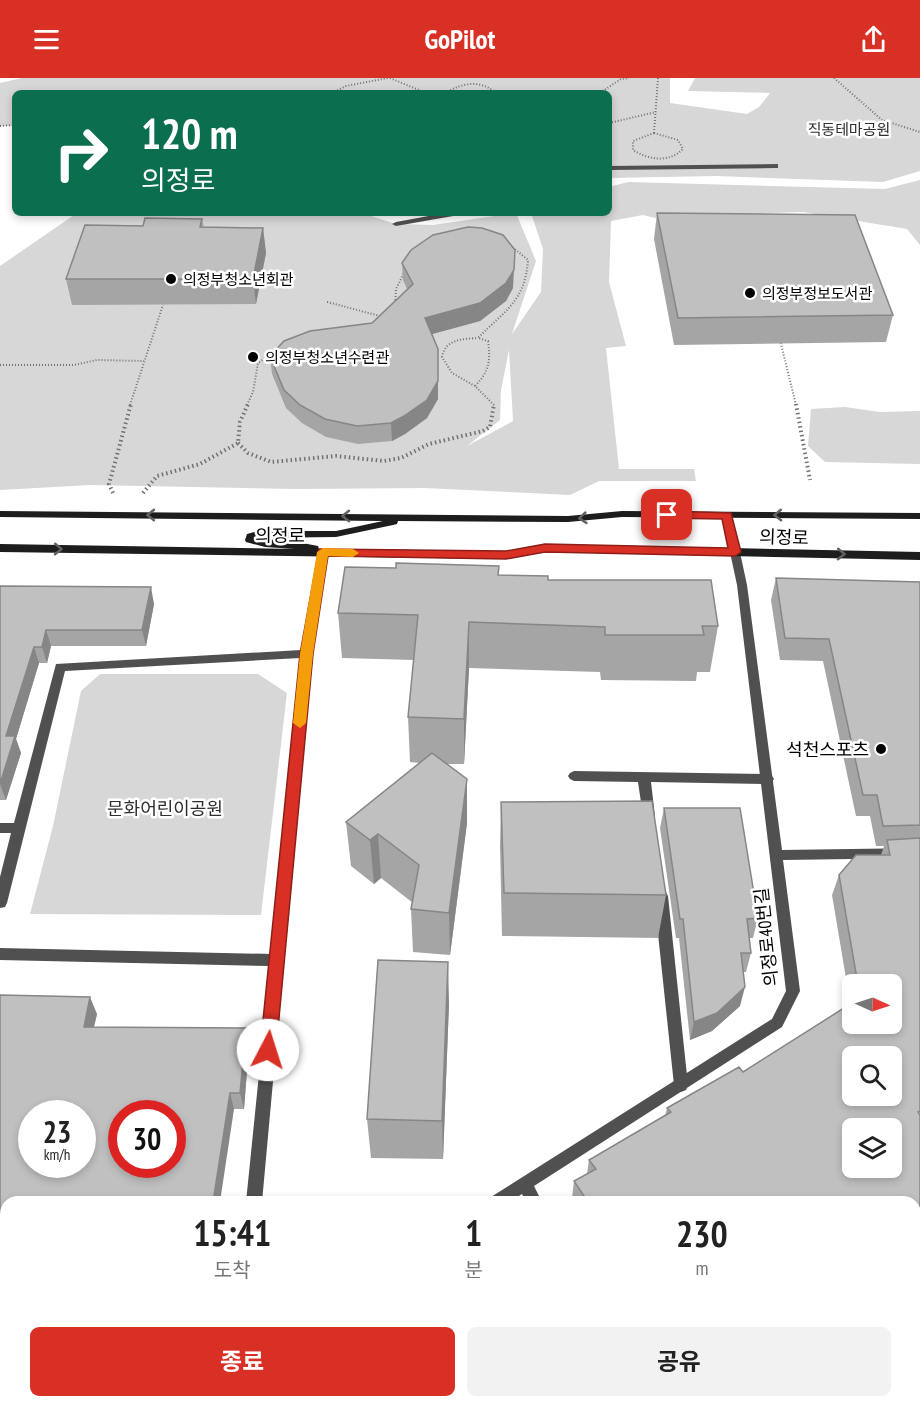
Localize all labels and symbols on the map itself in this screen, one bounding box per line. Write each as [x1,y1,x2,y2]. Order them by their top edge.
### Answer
park label: 직동테마공원 [808,120,890,139]
place label: 의정부청소년회관 [183,270,294,289]
marker: 의정부청소년회관 [164,272,178,286]
place label: 의정부정보도서관 [762,284,873,303]
marker: 의정부정보도서관 [743,286,757,300]
place label: 의정부청소년수련관 [265,348,389,367]
marker: 의정부청소년수련관 [246,350,260,364]
pin [641,489,692,540]
one-way arrow [773,508,782,521]
one-way arrow [146,509,155,521]
one-way arrow [341,510,350,522]
one-way arrow [578,511,587,524]
street label: 의정로 [255,524,305,547]
street label: 의정로 [759,525,809,549]
one-way arrow [54,543,63,556]
one-way arrow [836,548,845,561]
place label: 석천스포츠 [786,738,869,761]
marker: 석천스포츠 [874,742,888,756]
park label: 문화어린이공원 [107,797,223,820]
street label: 의정로40번길 [749,887,783,987]
north arrow [842,974,902,1034]
position arrow [236,1018,300,1082]
speed limit sign: 30 [108,1100,186,1178]

